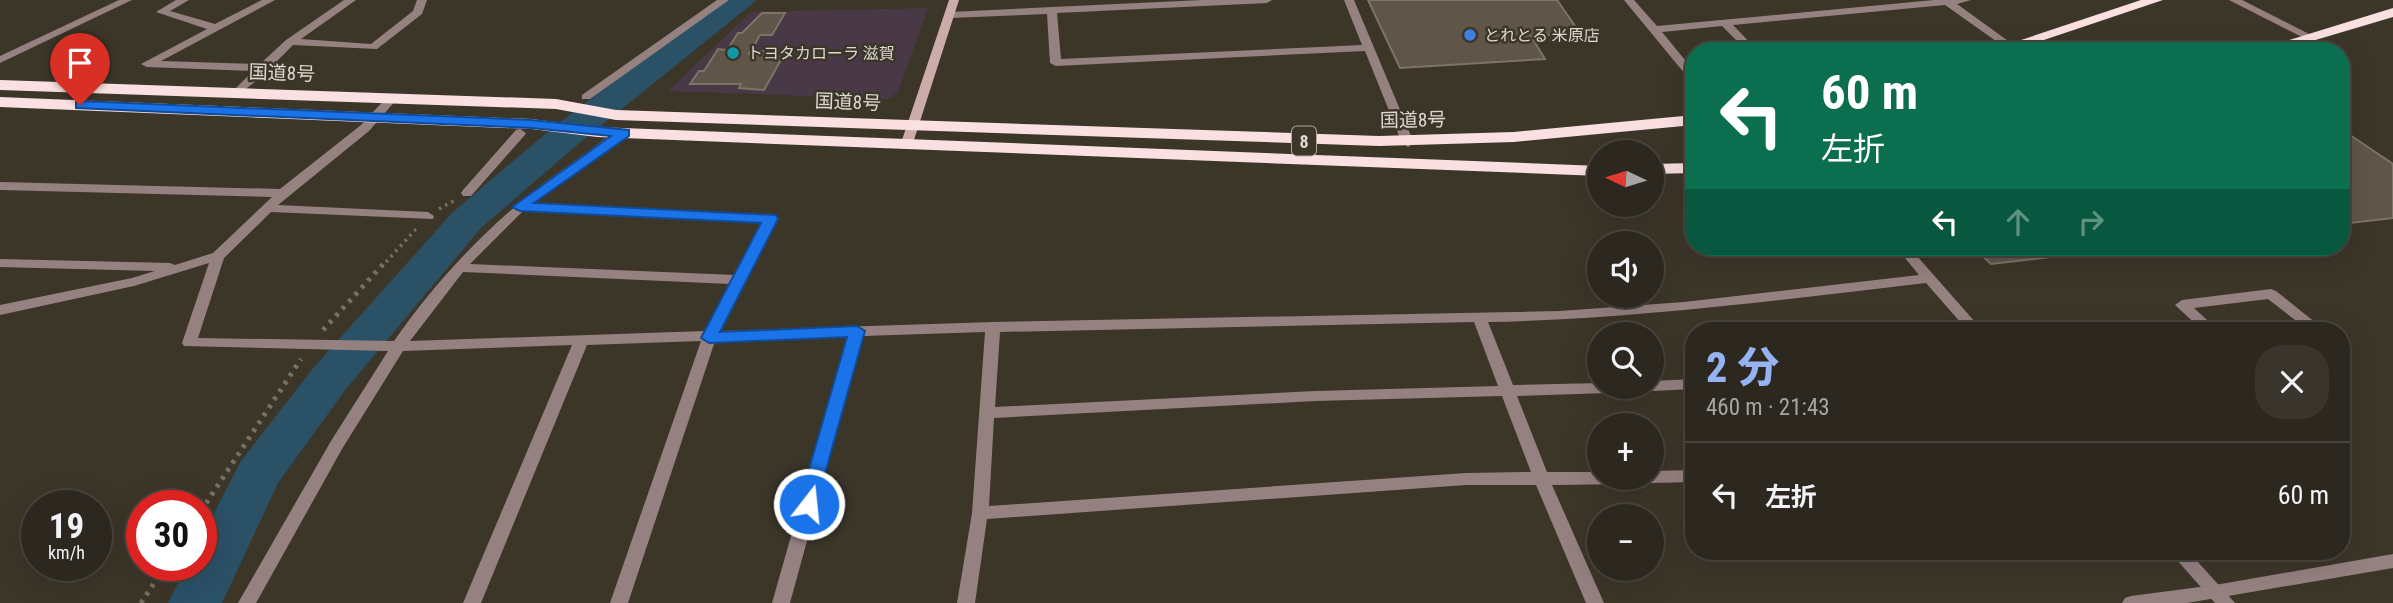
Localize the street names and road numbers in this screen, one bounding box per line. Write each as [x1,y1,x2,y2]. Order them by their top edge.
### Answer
street label: 国道8号 [248,60,316,86]
street label: 国道8号 [814,89,882,115]
street label: 国道8号 [1380,108,1446,132]
road number: 8 [1292,126,1316,156]

